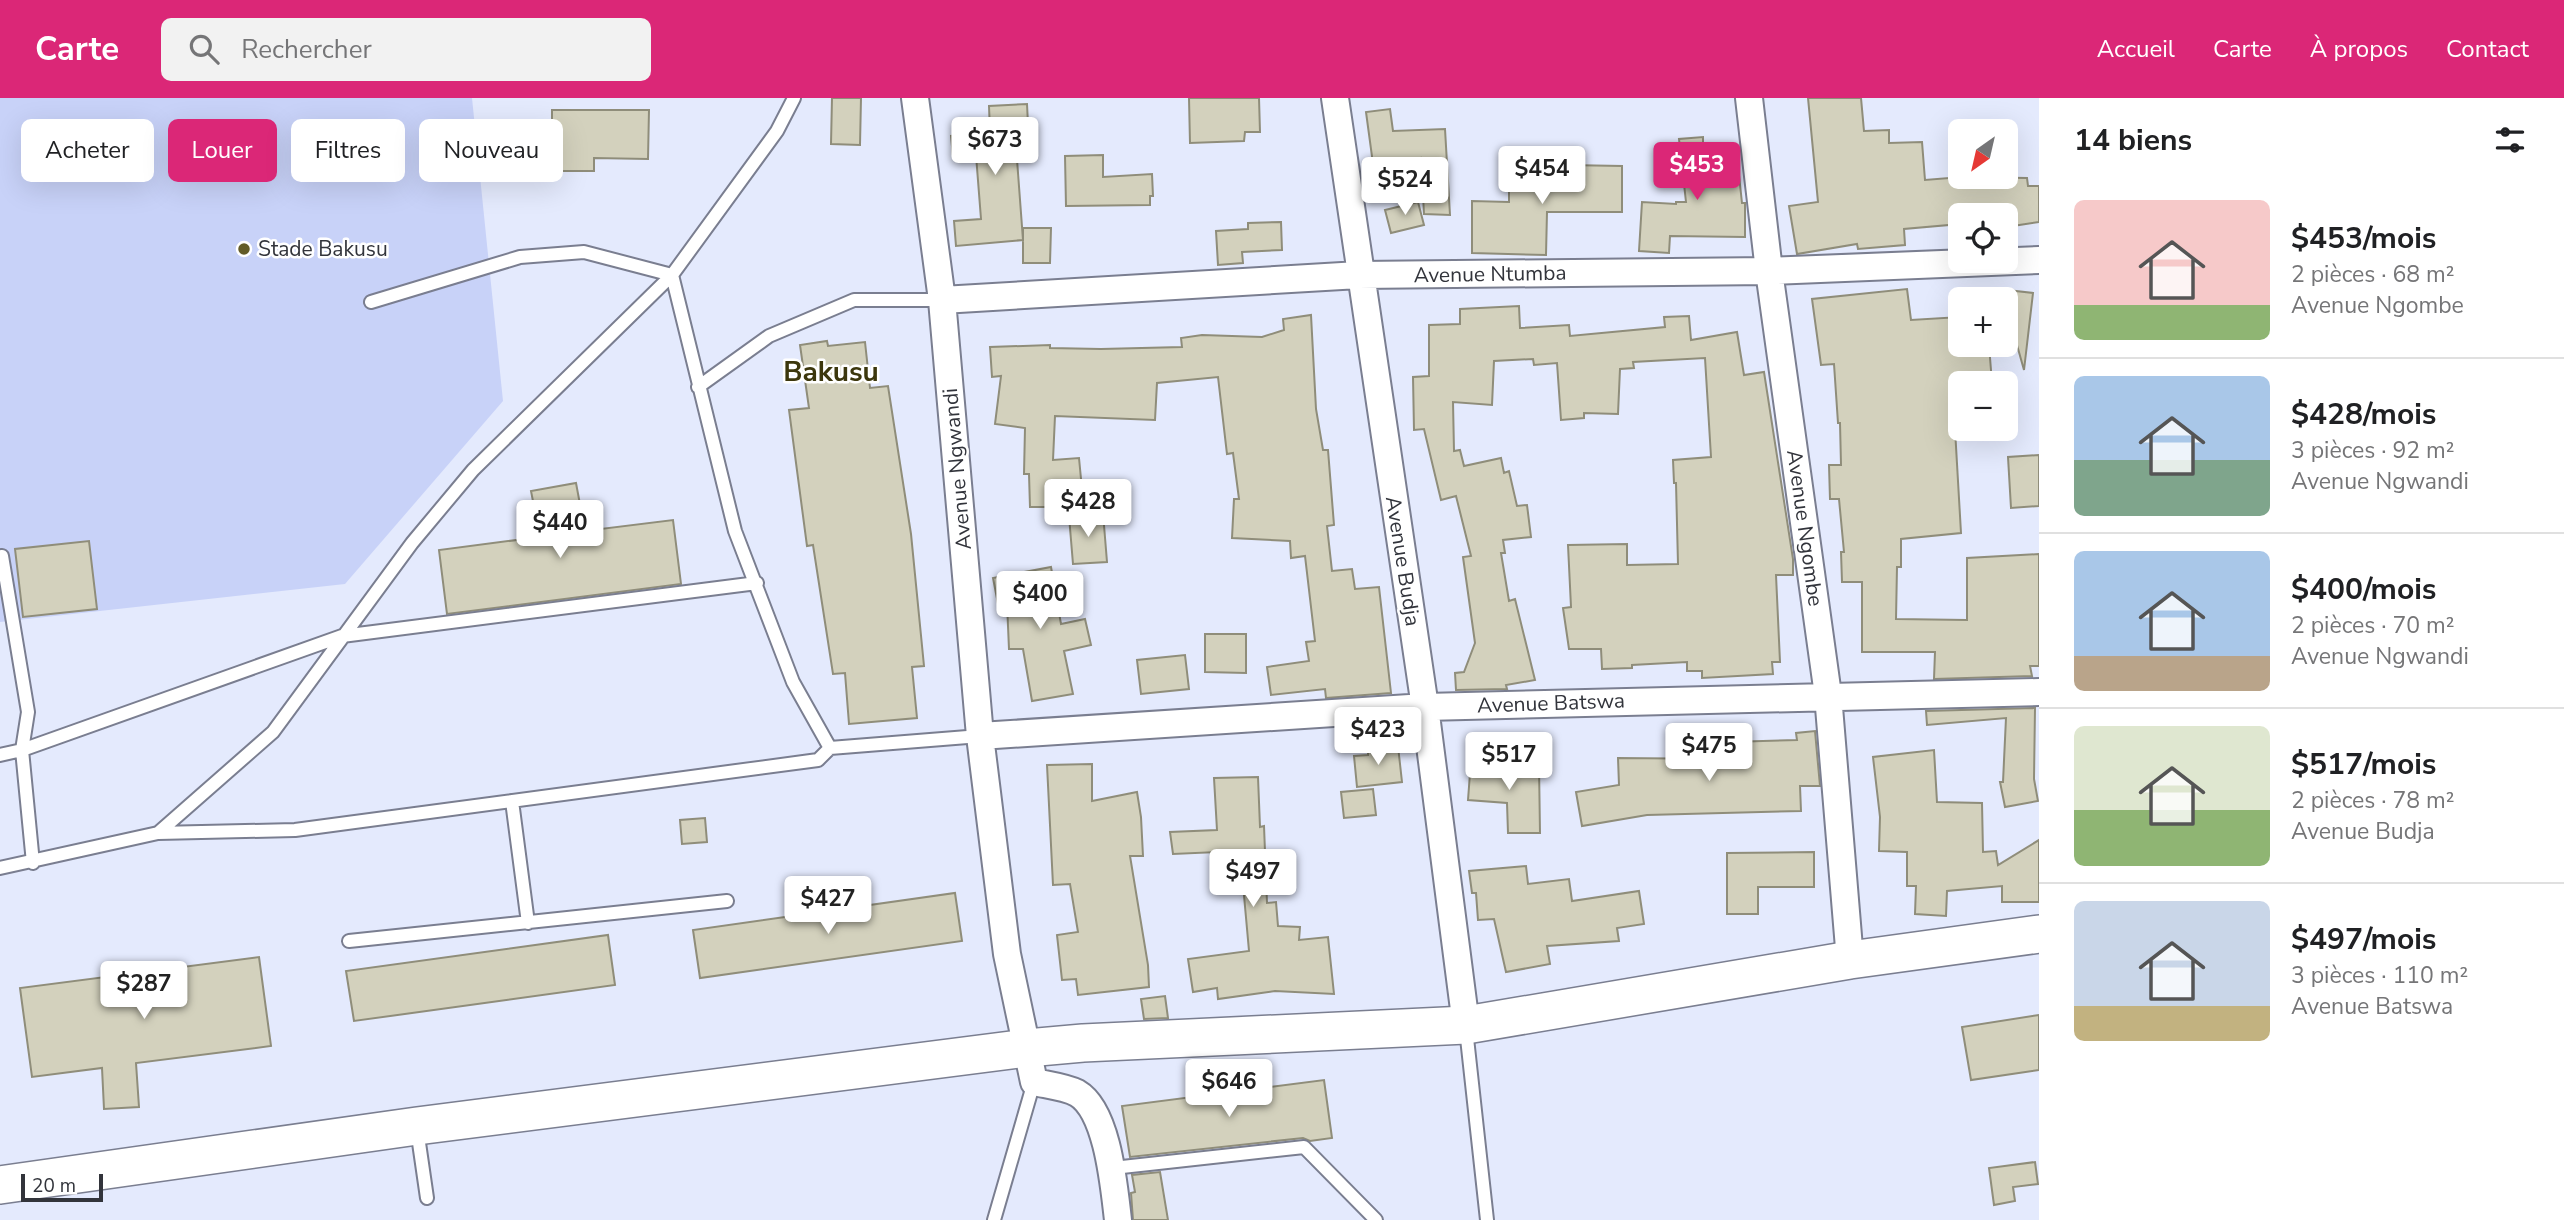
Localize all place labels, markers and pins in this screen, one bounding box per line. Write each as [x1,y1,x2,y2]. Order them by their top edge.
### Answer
pin: $673 [954,118,1036,177]
pin: $453 [1656,142,1738,202]
pin: $454 [1501,146,1583,206]
pin: $524 [1364,158,1446,217]
place label: Stade Bakusu [258,235,388,263]
marker: Stade Bakusu [236,241,252,257]
pin: $428 [1047,480,1129,539]
pin: $440 [519,500,601,560]
pin: $400 [999,572,1081,631]
pin: $423 [1337,708,1419,767]
pin: $475 [1668,724,1750,783]
pin: $517 [1468,732,1550,792]
pin: $497 [1212,850,1294,909]
pin: $427 [787,876,869,936]
pin: $287 [103,962,185,1021]
pin: $646 [1188,1060,1270,1119]

